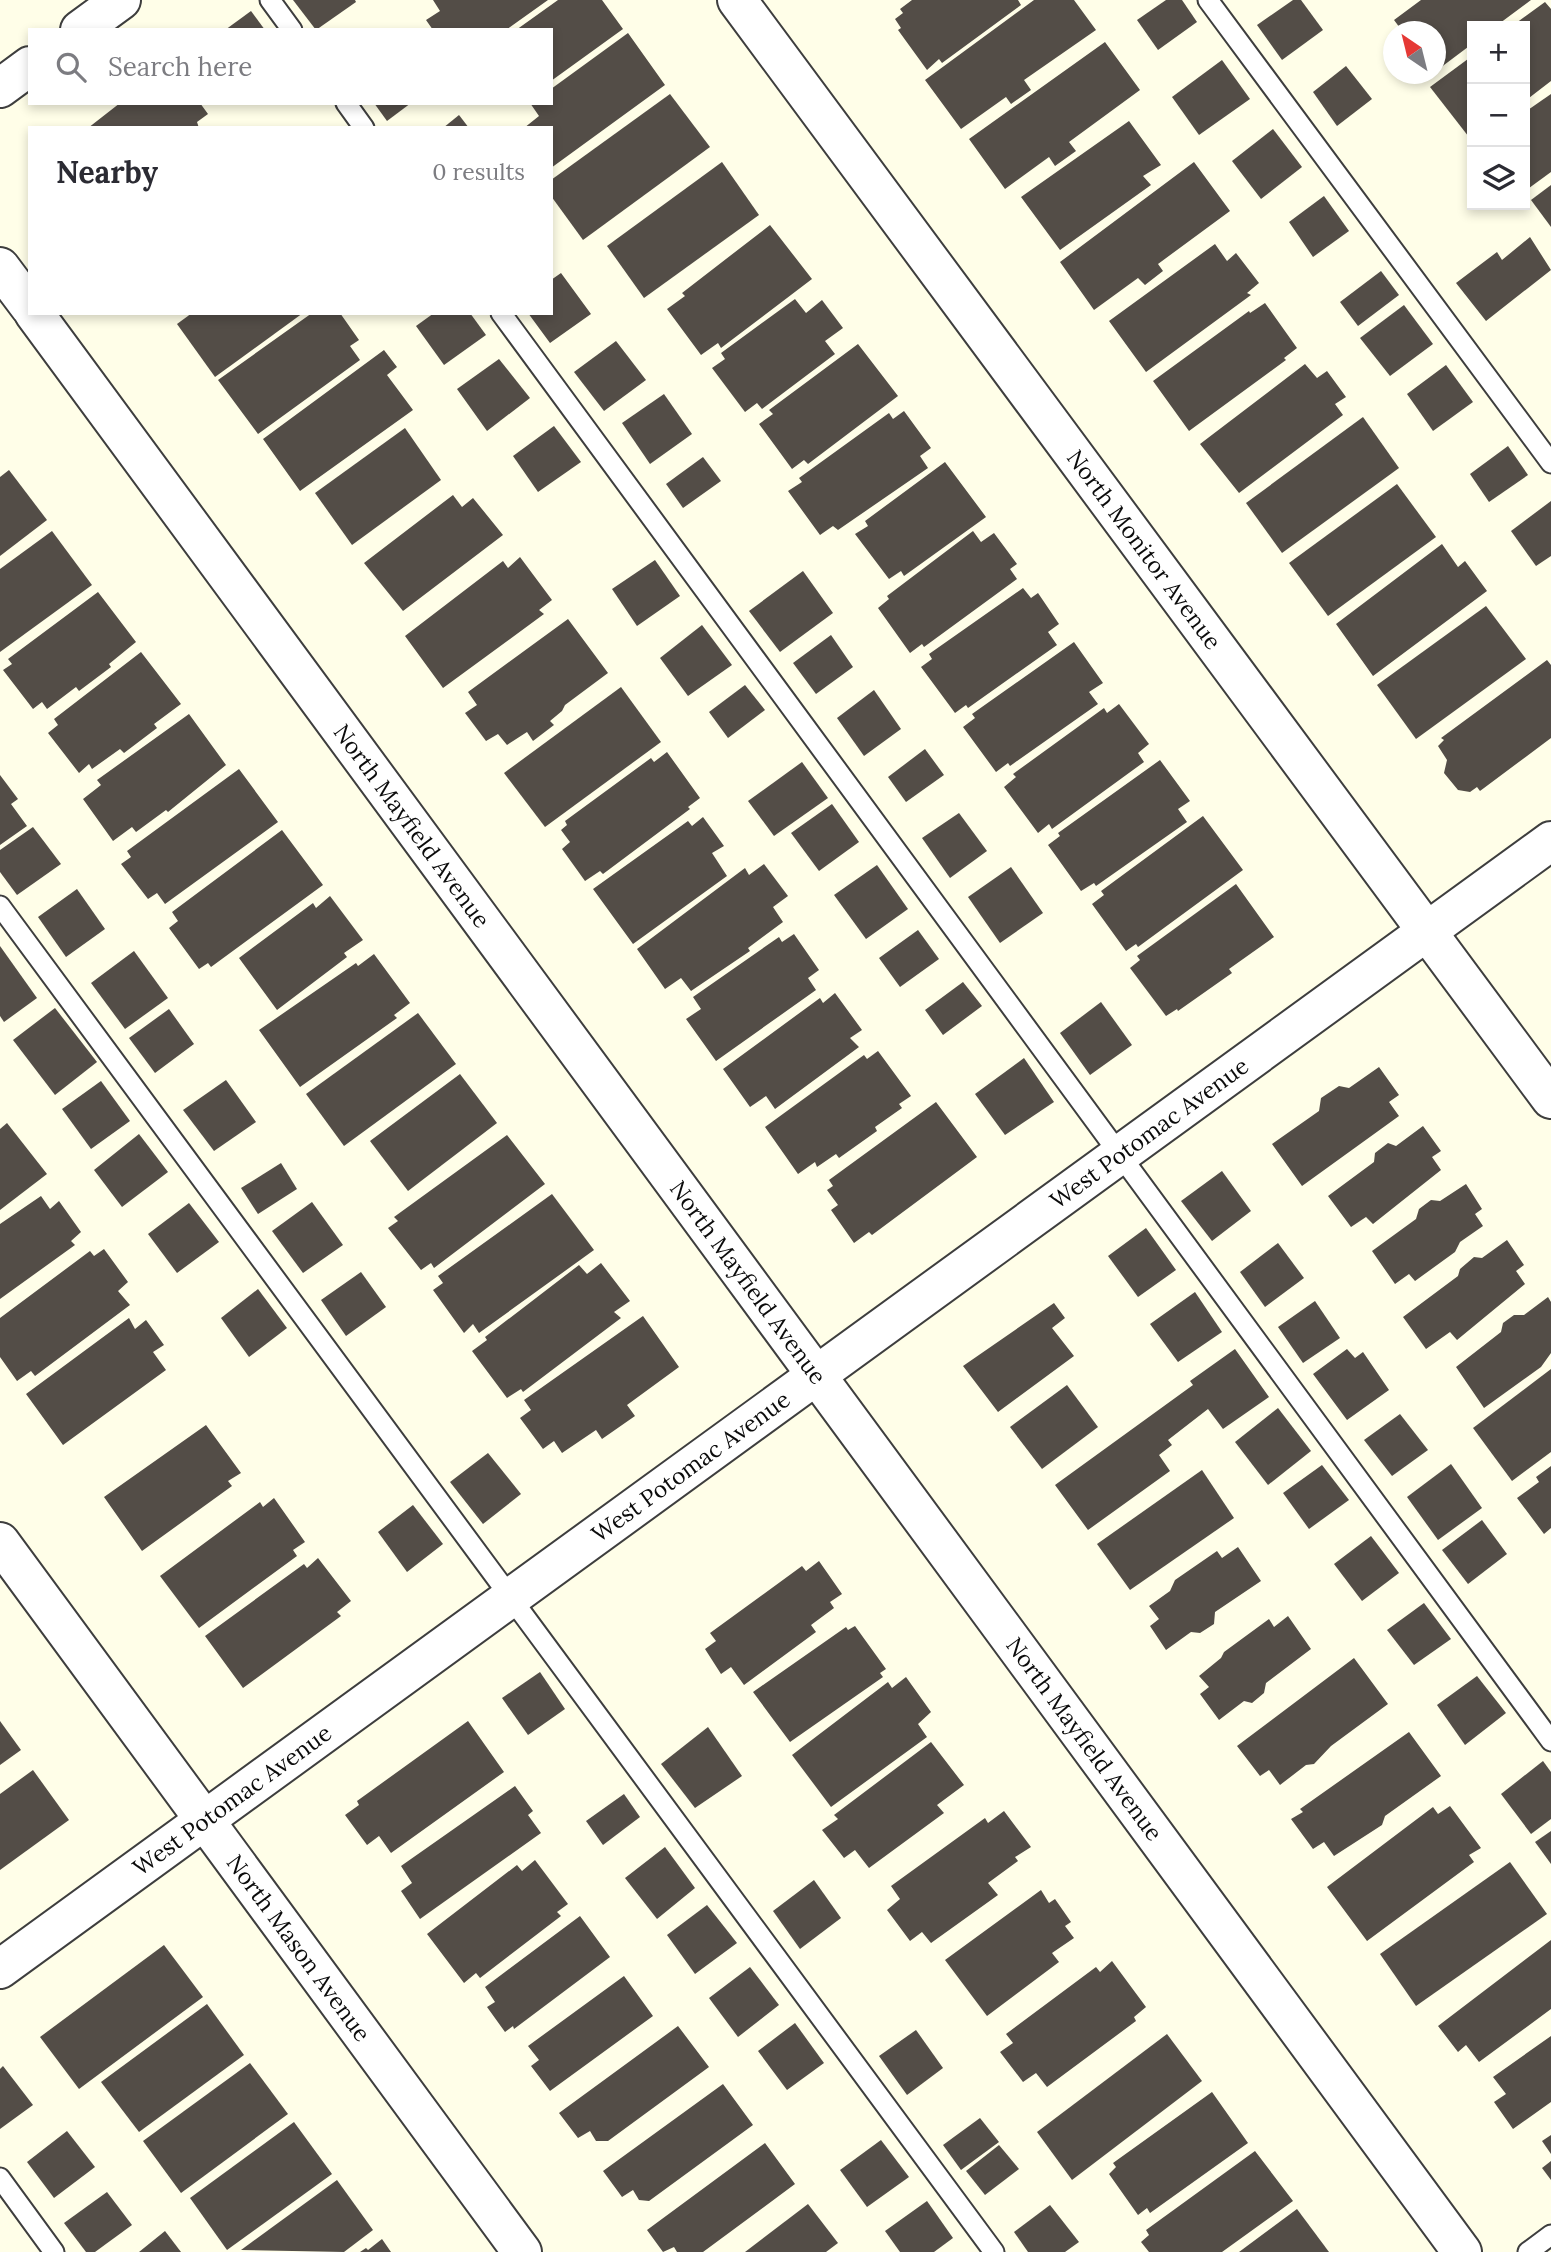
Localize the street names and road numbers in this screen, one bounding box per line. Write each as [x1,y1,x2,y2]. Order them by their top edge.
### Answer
street label: North Monitor Avenue [1061,444,1228,655]
street label: North Mayfield Avenue [328,718,497,933]
street label: West Potomac Avenue [1044,1051,1254,1215]
street label: North Mayfield Avenue [664,1175,833,1390]
street label: West Potomac Avenue [585,1384,795,1548]
street label: North Mayfield Avenue [1000,1631,1169,1846]
street label: West Potomac Avenue [127,1718,337,1882]
street label: North Mason Avenue [221,1849,377,2047]

